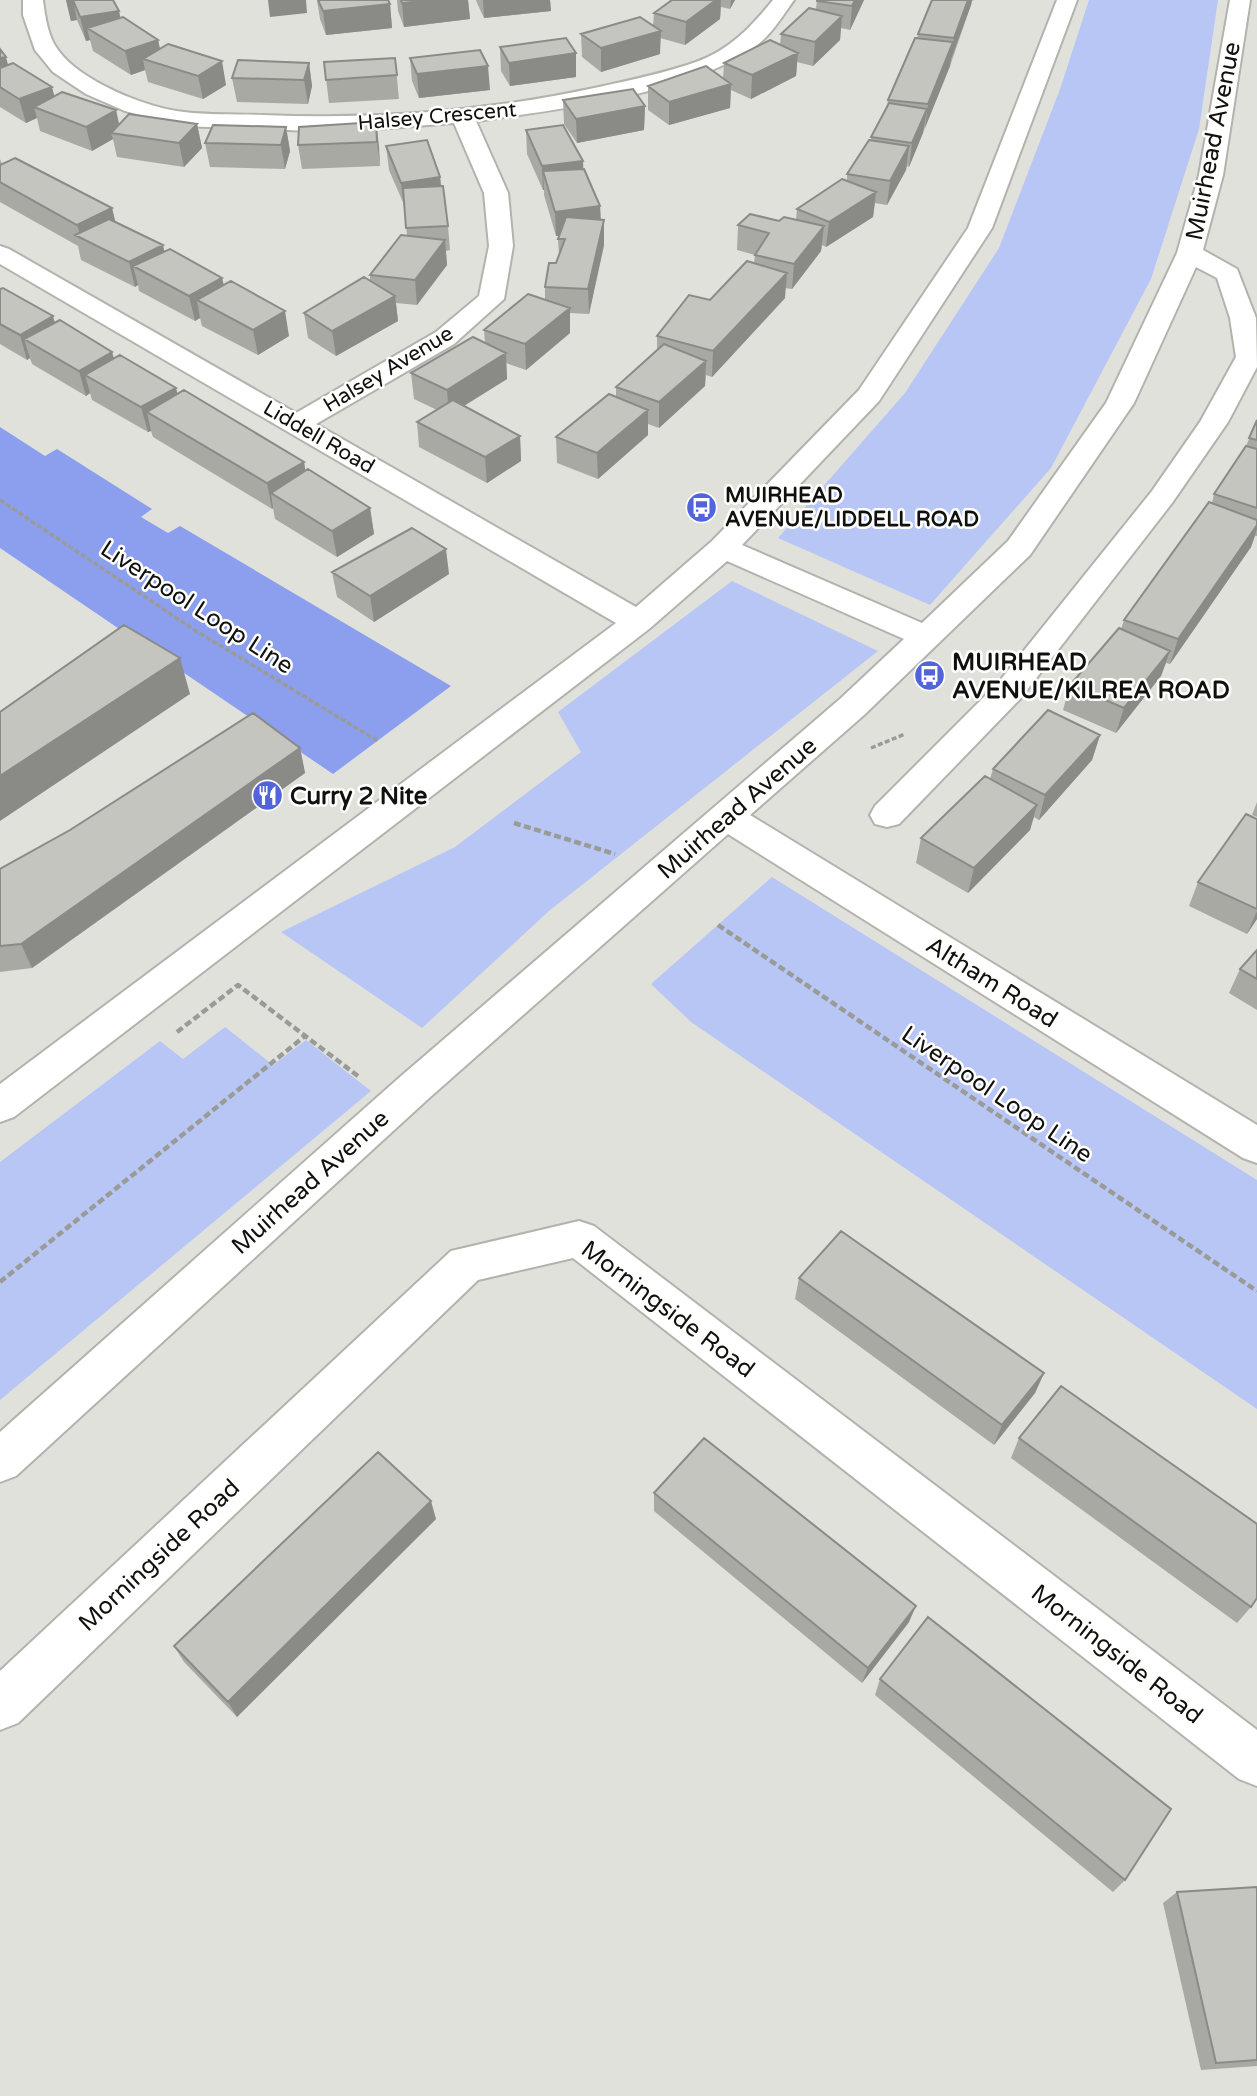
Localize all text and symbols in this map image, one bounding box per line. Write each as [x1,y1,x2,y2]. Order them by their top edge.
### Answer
street label: Muirhead Avenue [1180,39,1247,243]
street label: Halsey Crescent [357,97,517,136]
street label: Halsey Avenue [319,321,458,418]
street label: Liddell Road [259,396,379,479]
place label: MUIRHEAD AVENUE/LIDDELL ROAD [725,483,979,532]
bus stop icon: MUIRHEAD AVENUE/LIDDELL ROAD [685,490,719,524]
street label: Liverpool Loop Line [95,534,299,681]
place label: MUIRHEAD AVENUE/KILREA ROAD [952,648,1230,705]
bus stop icon: MUIRHEAD AVENUE/KILREA ROAD [912,659,946,693]
street label: Muirhead Avenue [652,731,823,885]
restaurant icon: Curry 2 Nite [250,779,284,813]
place label: Curry 2 Nite [290,782,428,811]
street label: Altham Road [921,930,1063,1034]
street label: Liverpool Loop Line [896,1020,1098,1169]
street label: Muirhead Avenue [226,1104,395,1261]
street label: Morningside Road [575,1235,760,1384]
street label: Morningside Road [73,1473,246,1638]
street label: Morningside Road [1025,1578,1208,1730]

